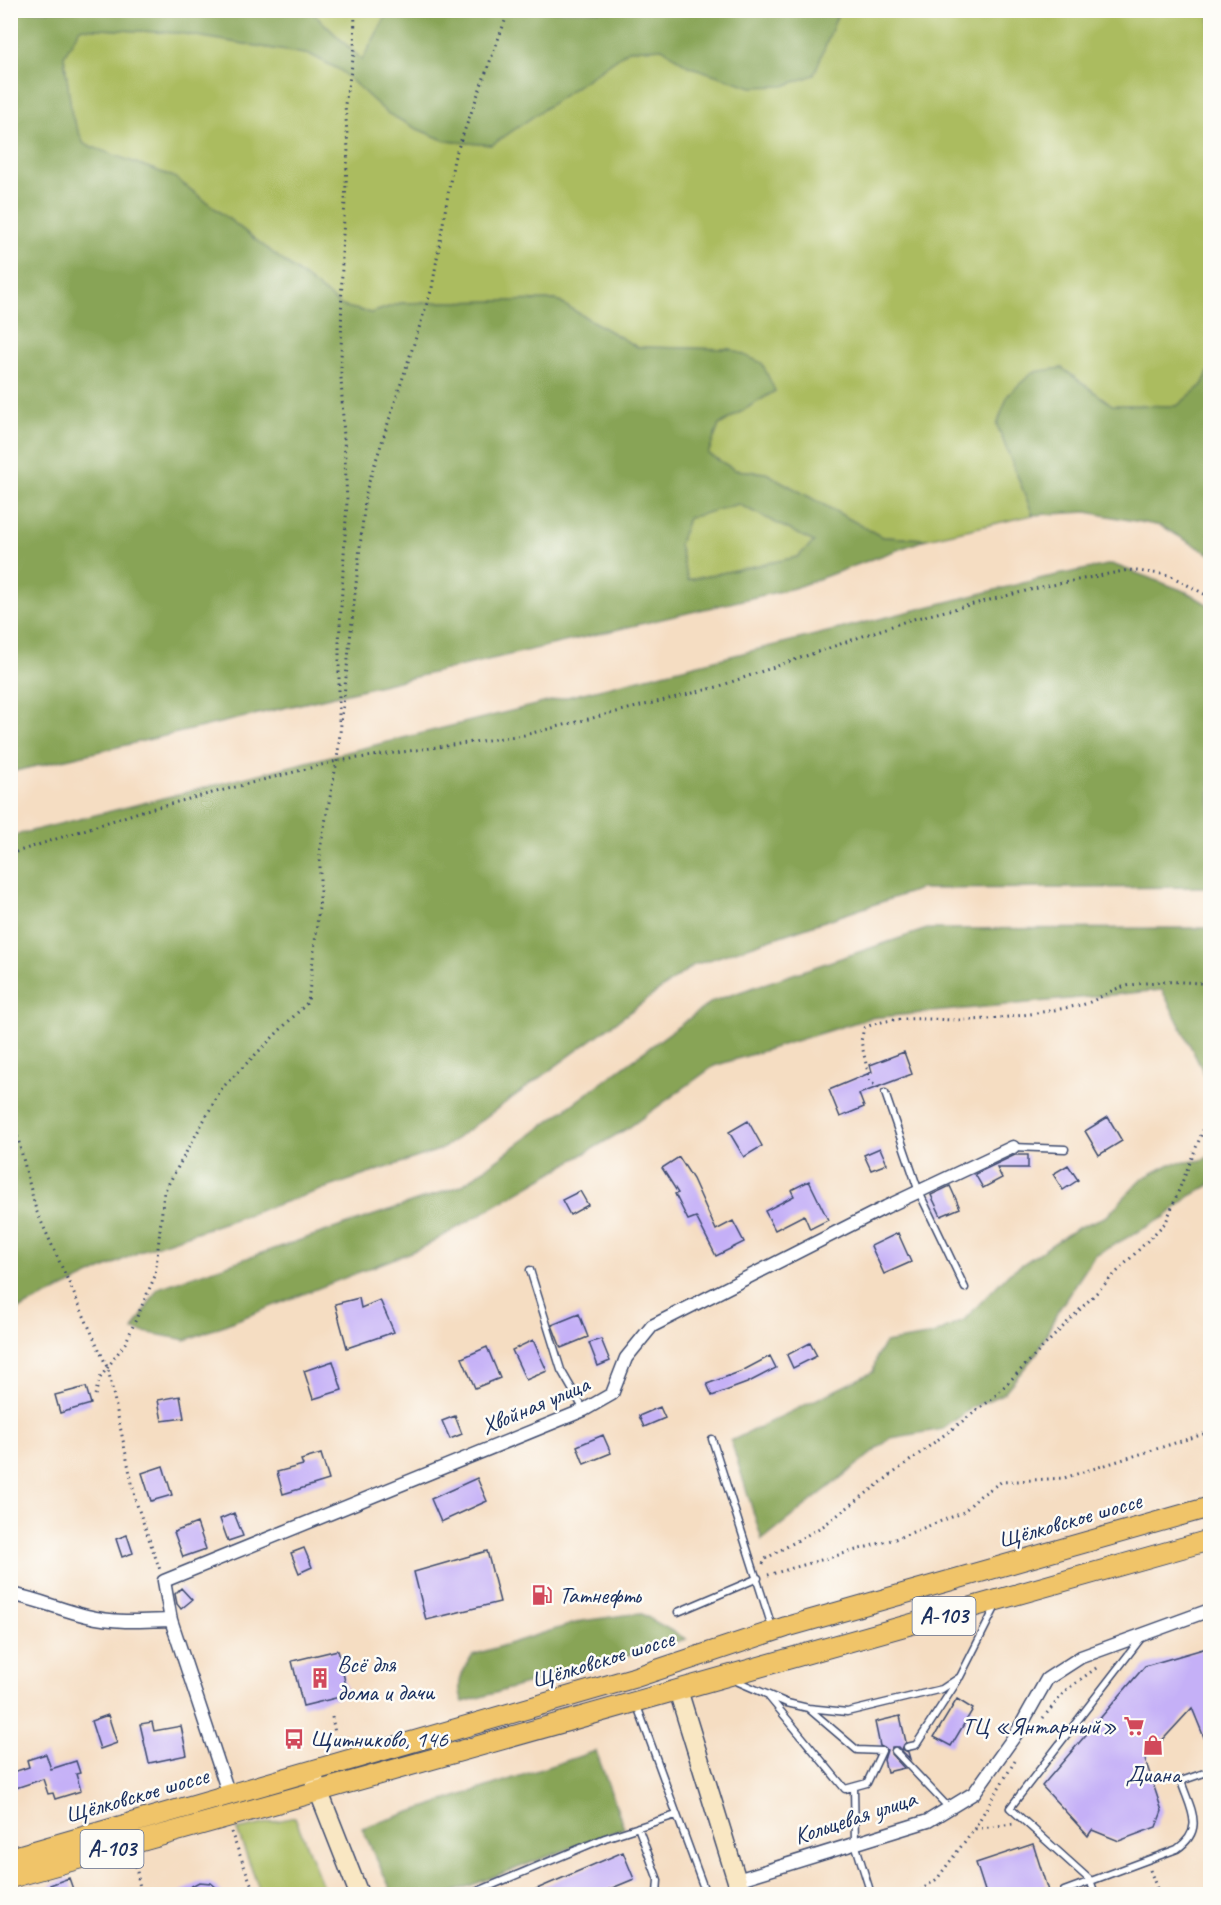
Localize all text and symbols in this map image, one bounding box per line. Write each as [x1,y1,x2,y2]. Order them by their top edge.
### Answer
street label: Хвойная улица [476,1368,595,1441]
street label: Щёлковское шоссе [995,1485,1147,1555]
place label: Татнефть [559,1580,642,1610]
fuel station icon: Татнефть [530,1583,554,1607]
road number: А-103 [912,1597,976,1635]
street label: Щёлковское шоссе [528,1623,680,1695]
place label: Всё для дома и дачи [337,1649,435,1707]
building icon: Всё для дома и дачи [308,1666,332,1690]
place label: ТЦ «Янтарный» [962,1711,1117,1741]
supermarket icon: ТЦ «Янтарный» [1122,1714,1146,1738]
place label: Щитниково, 146 [311,1724,449,1754]
bus stop icon: Щитниково, 146 [282,1727,306,1751]
shop icon: Диана [1141,1733,1165,1757]
place label: Диана [1125,1759,1183,1789]
street label: Щёлковское шоссе [62,1760,214,1830]
street label: Кольцевая улица [790,1783,921,1851]
road number: А-103 [80,1830,144,1868]

